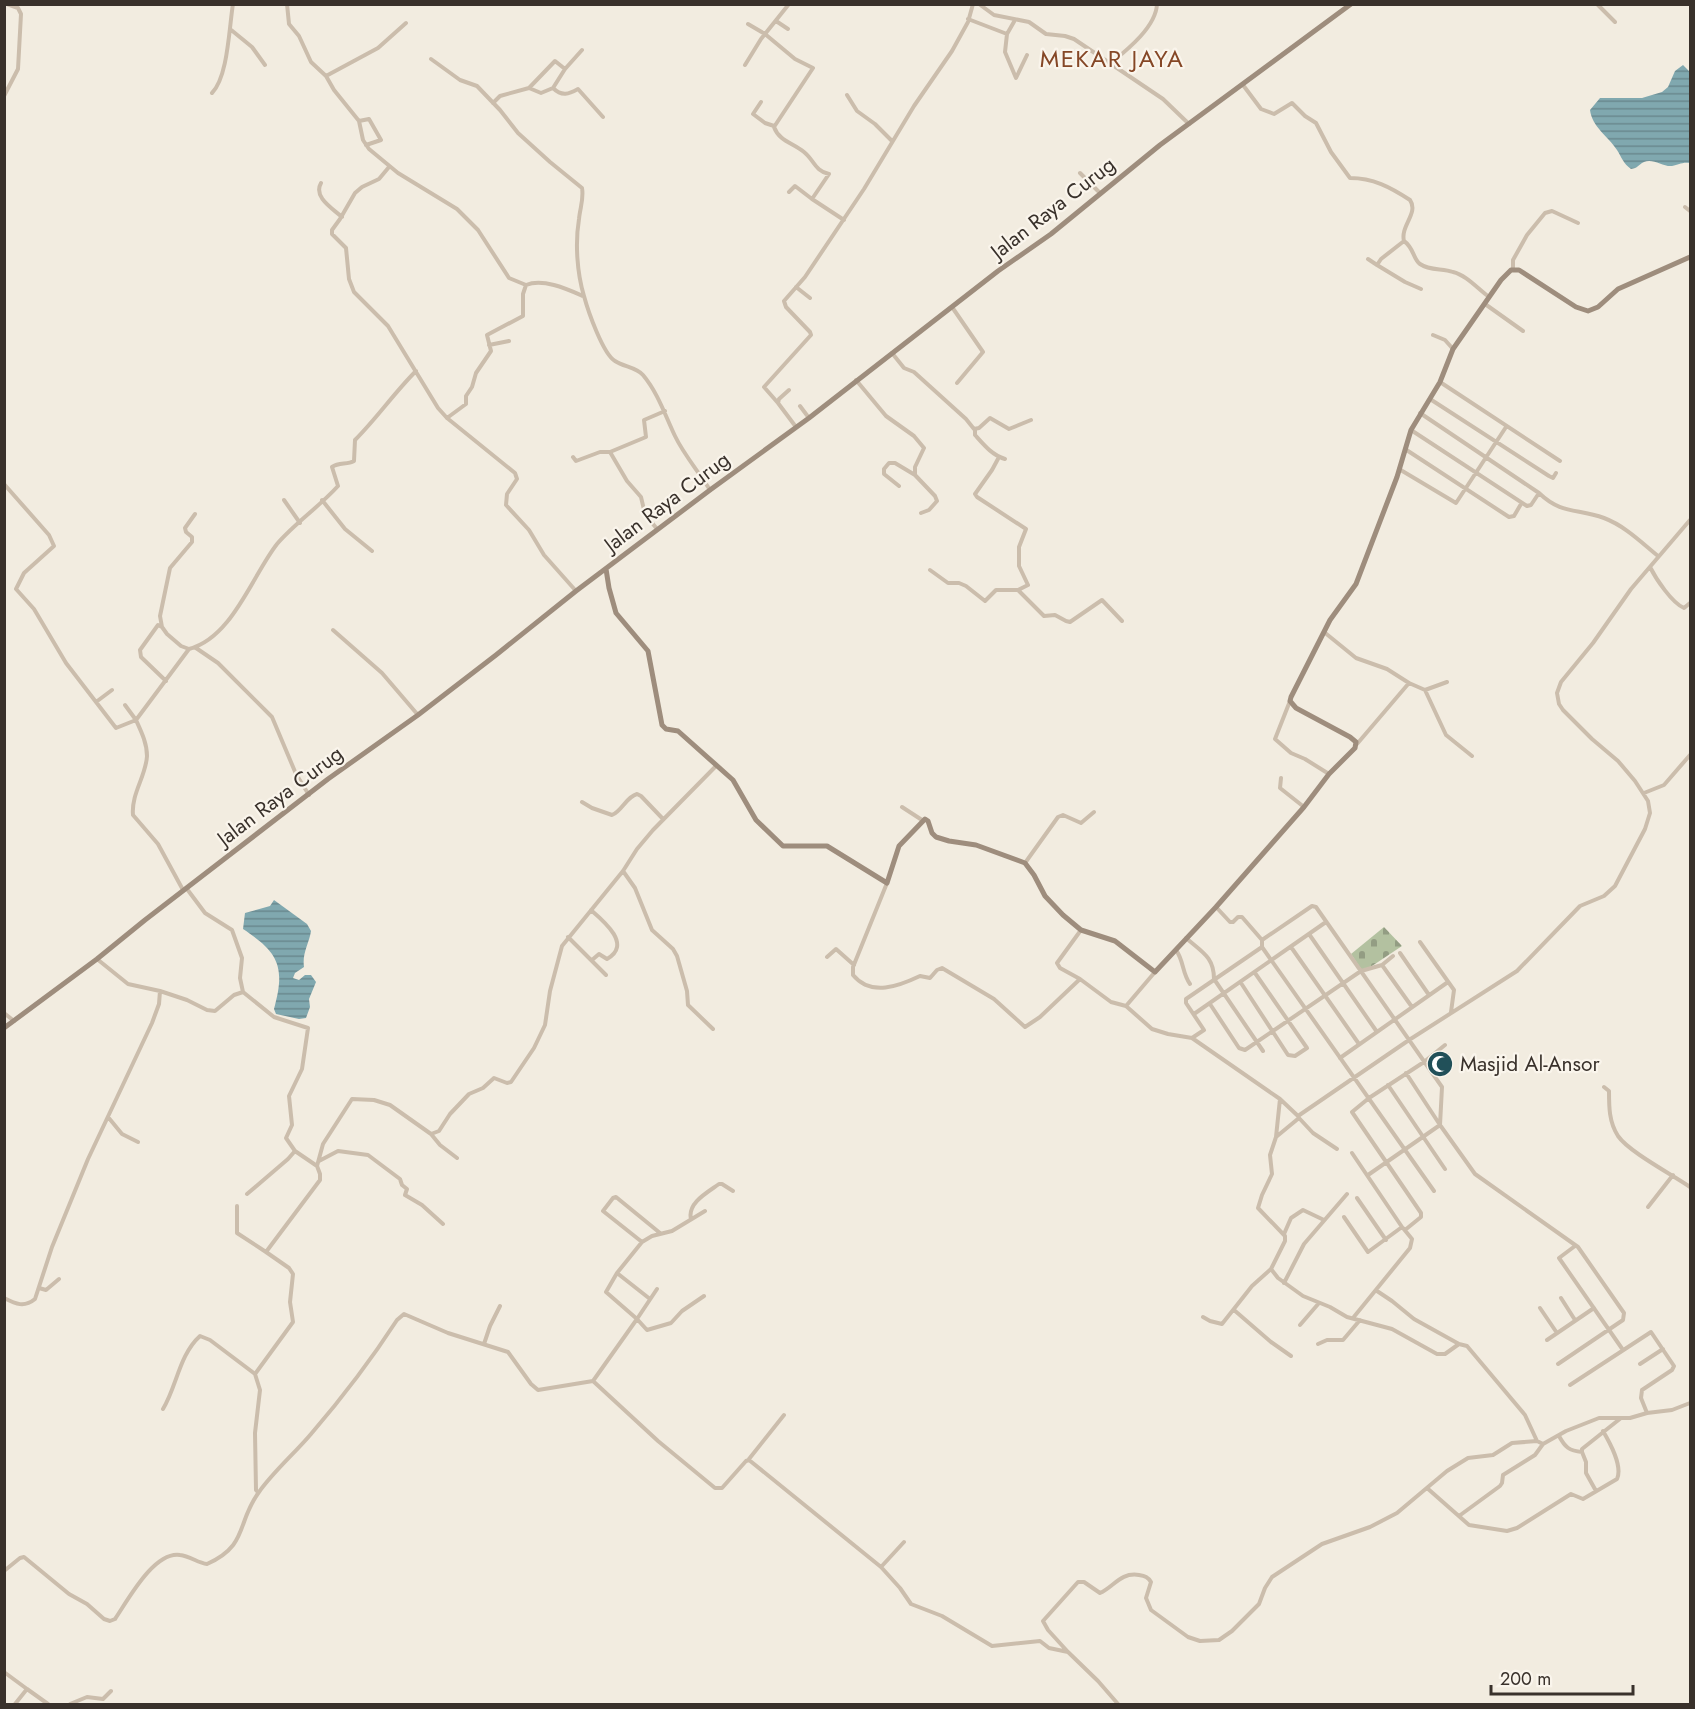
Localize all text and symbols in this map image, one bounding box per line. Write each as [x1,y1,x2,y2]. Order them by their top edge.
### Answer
district label: MEKAR JAYA [1040,41,1184,76]
street label: Jalan Raya Curug [982,150,1121,268]
street label: Jalan Raya Curug [596,445,736,561]
street label: Jalan Raya Curug [209,739,349,855]
mosque icon: Masjid Al-Ansor [1425,1049,1455,1079]
place label: Masjid Al-Ansor [1460,1049,1600,1079]
scale bar [1491,1658,1634,1696]
text: 200 m [1500,1666,1551,1692]

